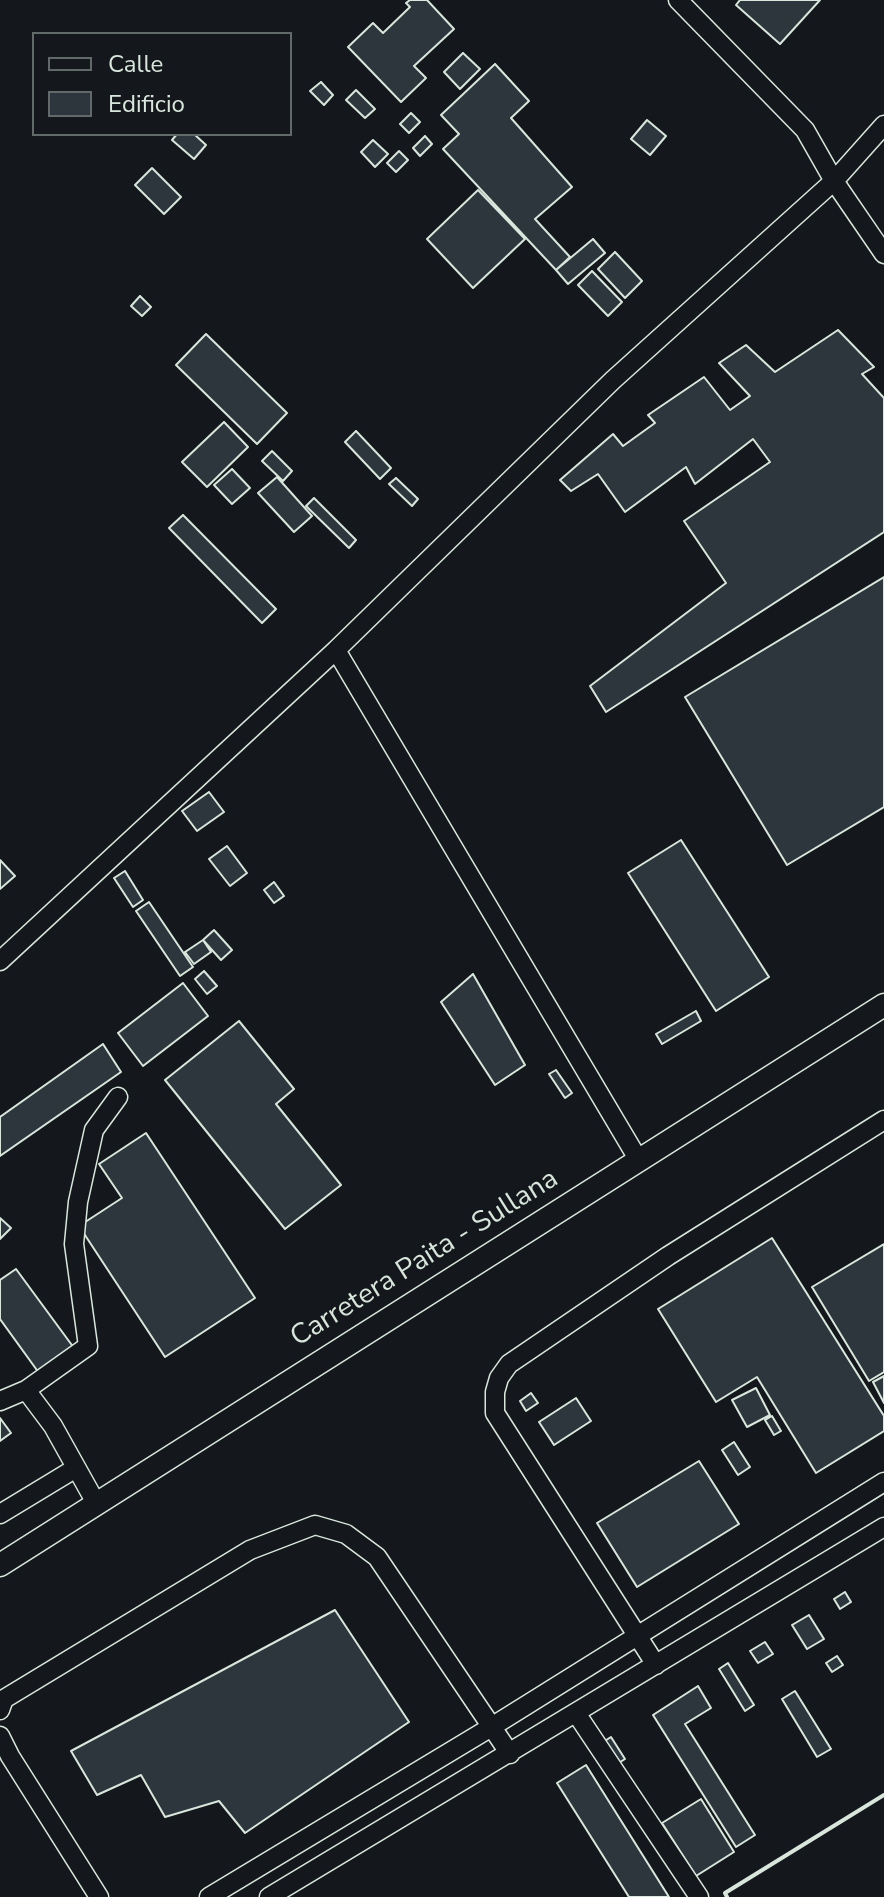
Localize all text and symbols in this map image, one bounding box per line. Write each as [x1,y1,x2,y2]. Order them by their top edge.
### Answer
legend [32,32,292,136]
text: Calle [108,48,163,80]
text: Edificio [108,88,185,120]
street label: Carretera Paita - Sullana [285,1163,565,1355]

